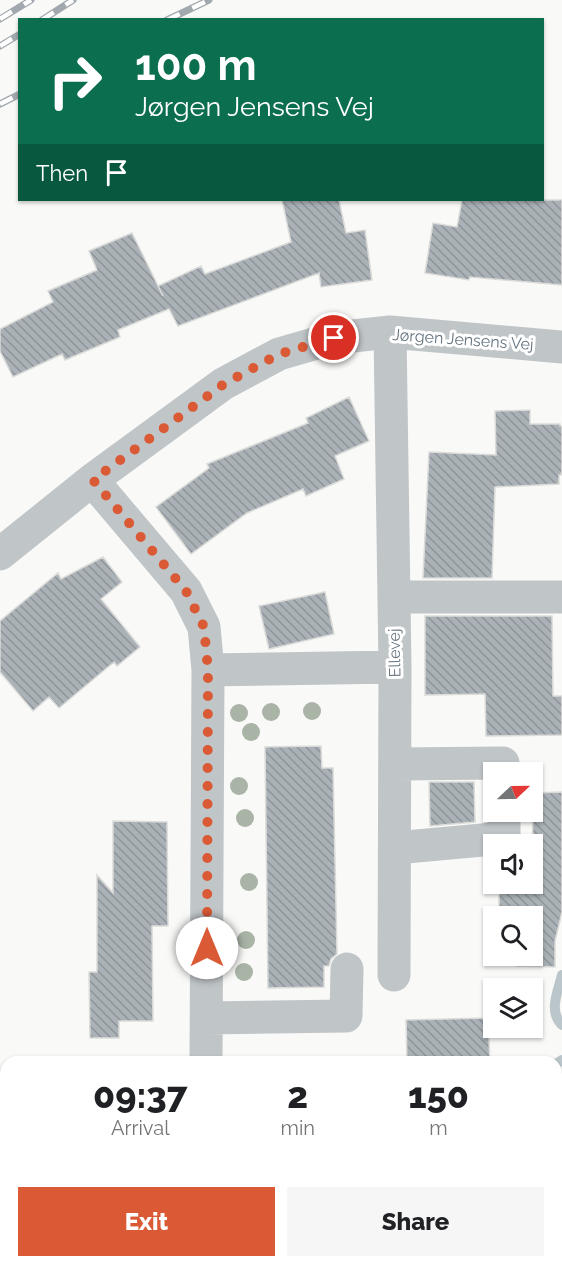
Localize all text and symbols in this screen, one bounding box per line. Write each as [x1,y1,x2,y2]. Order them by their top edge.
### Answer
text: 100 m [135,41,257,90]
icon: right [36,42,114,120]
text: Jørgen Jensens Vej [135,91,374,122]
icon: arrive [100,156,133,189]
text: Then [36,160,88,186]
pin [308,312,359,363]
icon: arrive [317,321,350,354]
street label: Jørgen Jensens Vej [392,325,534,354]
street label: Ellevej [385,628,404,678]
north arrow [483,762,543,822]
map controls [483,762,543,1038]
button: sound [483,834,543,894]
button: search [483,906,543,966]
position arrow [175,916,239,980]
button: layers [483,978,543,1038]
text: 09:37 [93,1074,187,1116]
text: 2 [287,1074,308,1116]
text: 150 [408,1074,469,1116]
text: Arrival [111,1116,170,1140]
text: min [281,1116,315,1140]
text: m [429,1116,448,1140]
button: Exit [18,1187,275,1256]
button: Share [287,1187,544,1256]

